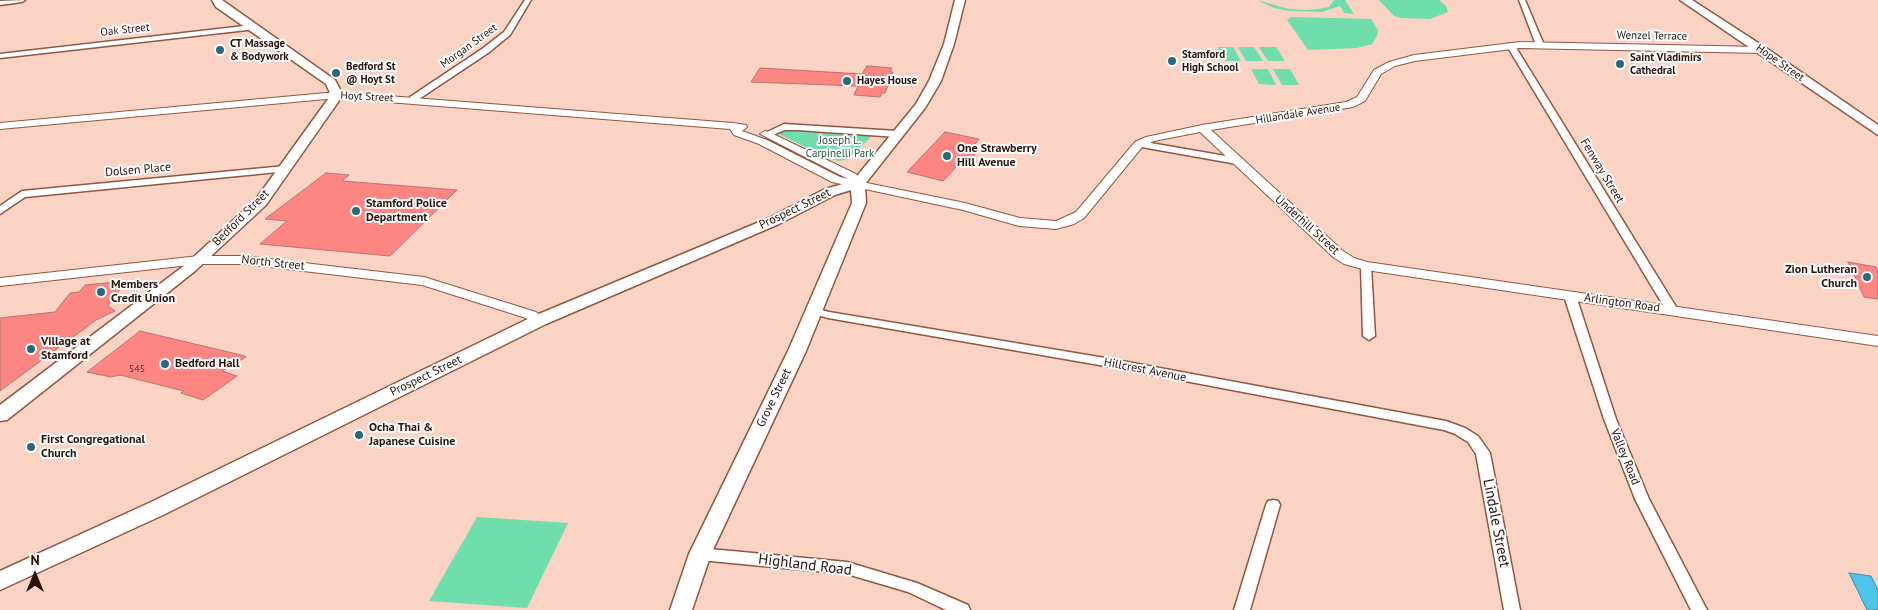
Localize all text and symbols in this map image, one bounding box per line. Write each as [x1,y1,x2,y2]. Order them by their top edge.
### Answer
street label: Oak Street [100,21,150,39]
street label: Morgan Street [438,21,500,71]
street label: Wenzel Terrace [1617,29,1687,43]
place label: CT Massage & Bodywork [230,37,289,63]
street label: Hope Street [1753,42,1807,84]
marker: CT Massage & Bodywork [214,44,226,56]
place label: Stamford High School [1182,48,1238,74]
place label: Saint Vladimirs Cathedral [1630,51,1701,77]
marker: Stamford High School [1166,55,1178,67]
marker: Saint Vladimirs Cathedral [1614,58,1626,70]
place label: Bedford St @ Hoyt St [346,60,396,86]
marker: Bedford St @ Hoyt St [330,67,342,79]
place label: Hayes House [857,74,917,88]
marker: Hayes House [841,75,853,87]
street label: Hoyt Street [340,89,394,105]
street label: Hillandale Avenue [1255,101,1341,127]
park label: Joseph L. Carpinelli Park [806,134,874,160]
street label: Fenway Street [1577,136,1627,206]
place label: One Strawberry Hill Avenue [957,142,1037,170]
marker: One Strawberry Hill Avenue [941,150,953,162]
street label: Dolsen Place [104,160,172,180]
street label: Prospect Street [757,186,833,232]
street label: Bedford Street [210,187,272,249]
street label: Underhill Street [1272,192,1342,258]
place label: Stamford Police Department [366,197,447,225]
marker: Stamford Police Department [350,205,362,217]
street label: North Street [241,253,305,273]
place label: Zion Lutheran Church [1785,263,1857,291]
marker: Zion Lutheran Church [1861,271,1873,283]
place label: Members Credit Union [111,278,175,306]
marker: Members Credit Union [95,286,107,298]
street label: Arlington Road [1583,291,1661,315]
place label: Village at Stamford [41,335,90,363]
marker: Village at Stamford [25,343,37,355]
street label: Prospect Street [388,353,464,399]
street label: Hillcrest Avenue [1103,355,1187,385]
place label: Bedford Hall [175,357,239,371]
marker: Bedford Hall [159,358,171,370]
house number: 545 [129,363,145,375]
street label: Grove Street [754,366,794,430]
place label: Ocha Thai & Japanese Cuisine [369,421,455,449]
street label: Valley Road [1607,427,1643,487]
marker: Ocha Thai & Japanese Cuisine [353,429,365,441]
place label: First Congregational Church [41,433,145,461]
marker: First Congregational Church [25,441,37,453]
street label: Lindale Street [1479,477,1513,569]
north arrow [10,550,60,600]
street label: Highland Road [757,550,853,580]
text: N [30,551,40,569]

